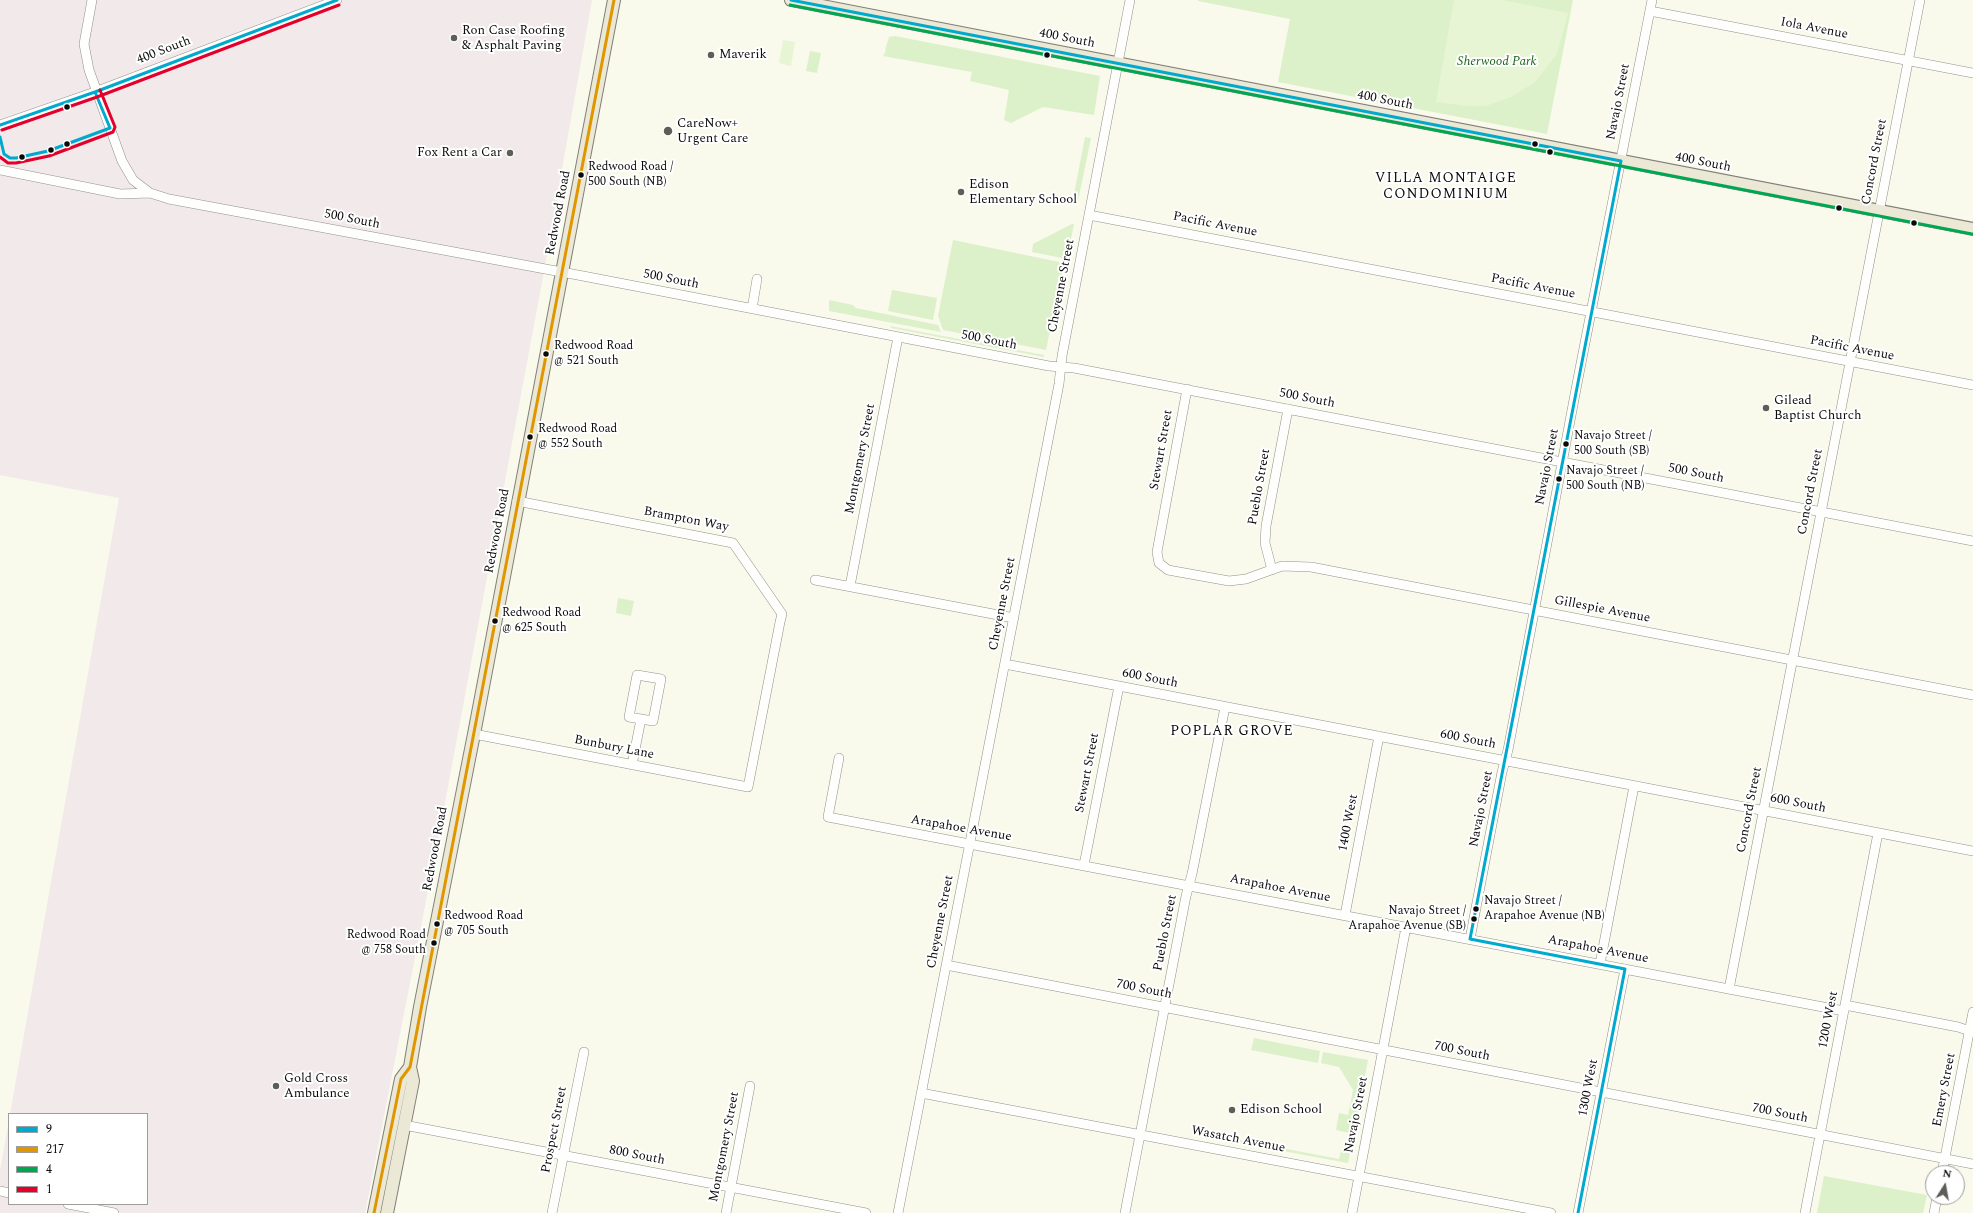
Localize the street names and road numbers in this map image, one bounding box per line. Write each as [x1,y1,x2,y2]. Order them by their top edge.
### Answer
street label: Iola Avenue [1779,15,1849,43]
street label: 400 South [1038,26,1096,52]
street label: 400 South [135,34,193,68]
street label: Navajo Street [1604,62,1634,142]
street label: 400 South [1356,88,1414,114]
street label: Concord Street [1859,118,1891,206]
street label: 400 South [1674,150,1732,176]
street label: Redwood Road [543,169,575,257]
street label: 500 South [323,207,381,233]
street label: Pacific Avenue [1172,209,1258,241]
street label: Cheyenne Street [1045,238,1079,334]
street label: 500 South [642,267,700,293]
street label: Pacific Avenue [1490,271,1576,303]
street label: 500 South [960,328,1018,354]
street label: Pacific Avenue [1809,333,1895,365]
street label: 500 South [1278,386,1336,412]
street label: Montgomery Street [843,403,879,515]
street label: Stewart Street [1147,409,1177,491]
street label: Navajo Street [1533,427,1563,507]
street label: Pueblo Street [1246,448,1274,526]
street label: Concord Street [1795,448,1827,536]
street label: 500 South [1667,461,1725,487]
street label: Redwood Road [482,487,514,575]
street label: Brampton Way [642,504,730,536]
street label: Cheyenne Street [986,556,1020,652]
street label: Gillespie Avenue [1553,593,1651,627]
street label: 600 South [1121,666,1179,692]
street label: 600 South [1439,727,1497,753]
street label: Stewart Street [1073,732,1103,814]
street label: Bunbury Lane [573,733,655,763]
street label: Concord Street [1734,766,1766,854]
street label: Navajo Street [1467,769,1497,849]
street label: 600 South [1769,791,1827,817]
street label: 1400 West [1336,793,1362,853]
street label: Redwood Road [420,805,452,893]
street label: Arapahoe Avenue [909,812,1013,846]
street label: Arapahoe Avenue [1228,872,1332,906]
street label: Cheyenne Street [924,874,958,970]
street label: Pueblo Street [1151,894,1181,972]
street label: Arapahoe Avenue [1546,933,1650,967]
street label: 700 South [1115,977,1173,1003]
street label: 1200 West [1816,990,1842,1050]
street label: 700 South [1433,1039,1491,1065]
street label: Emery Street [1930,1052,1960,1128]
street label: 1300 West [1576,1058,1602,1118]
street label: Navajo Street [1342,1075,1372,1155]
street label: Prospect Street [539,1085,571,1175]
street label: Montgomery Street [707,1091,743,1203]
street label: 700 South [1751,1101,1809,1127]
street label: Wasatch Avenue [1190,1123,1286,1157]
street label: 800 South [608,1143,666,1169]

